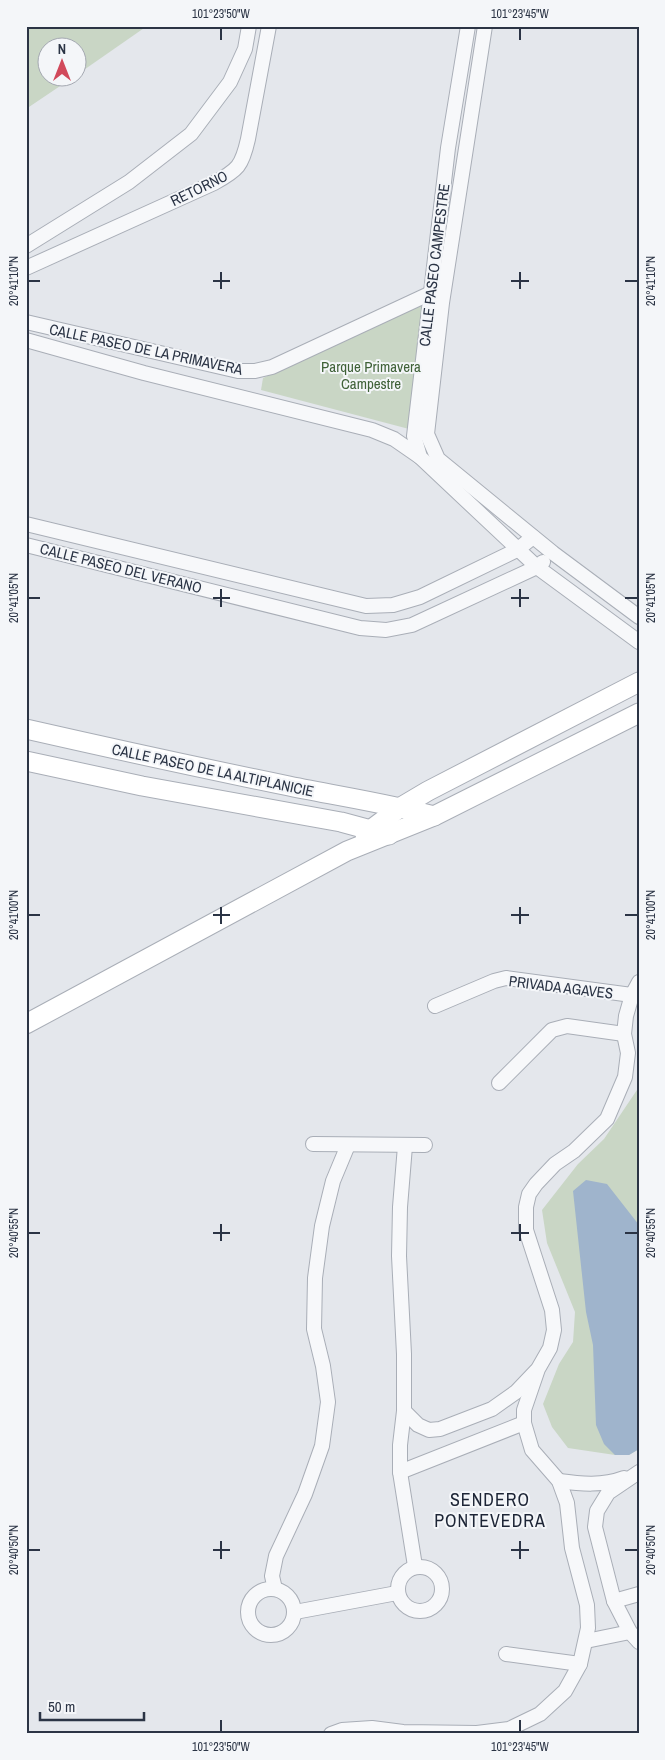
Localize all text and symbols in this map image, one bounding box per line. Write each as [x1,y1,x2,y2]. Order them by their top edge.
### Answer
text: 101°23'50"W [192,6,251,22]
text: 101°23'45"W [491,6,550,22]
north arrow [38,38,88,88]
text: N [58,40,66,58]
street label: RETORNO [167,165,231,211]
street label: CALLE PASEO CAMPESTRE [414,182,454,348]
text: 20°41'10"N [6,256,22,306]
text: 20°41'10"N [643,256,659,306]
street label: CALLE PASEO DE LA PRIMAVERA [47,318,245,380]
park label: Parque Primavera Campestre [321,356,421,394]
street label: CALLE PASEO DEL VERANO [38,538,204,598]
text: 20°41'05"N [6,573,22,623]
text: 20°41'05"N [643,573,659,623]
street label: CALLE PASEO DE LA ALTIPLANICIE [110,738,316,802]
text: 20°41'00"N [6,890,22,940]
text: 20°41'00"N [643,890,659,940]
street label: PRIVADA AGAVES [508,970,614,1004]
text: 20°40'55"N [6,1208,22,1258]
text: 20°40'55"N [643,1208,659,1258]
district label: SENDERO PONTEVEDRA [434,1487,546,1533]
text: 20°40'50"N [6,1525,22,1575]
text: 20°40'50"N [643,1525,659,1575]
scale bar [40,1690,144,1722]
text: 50 m [48,1696,75,1717]
text: 101°23'50"W [192,1739,251,1755]
text: 101°23'45"W [491,1739,550,1755]

